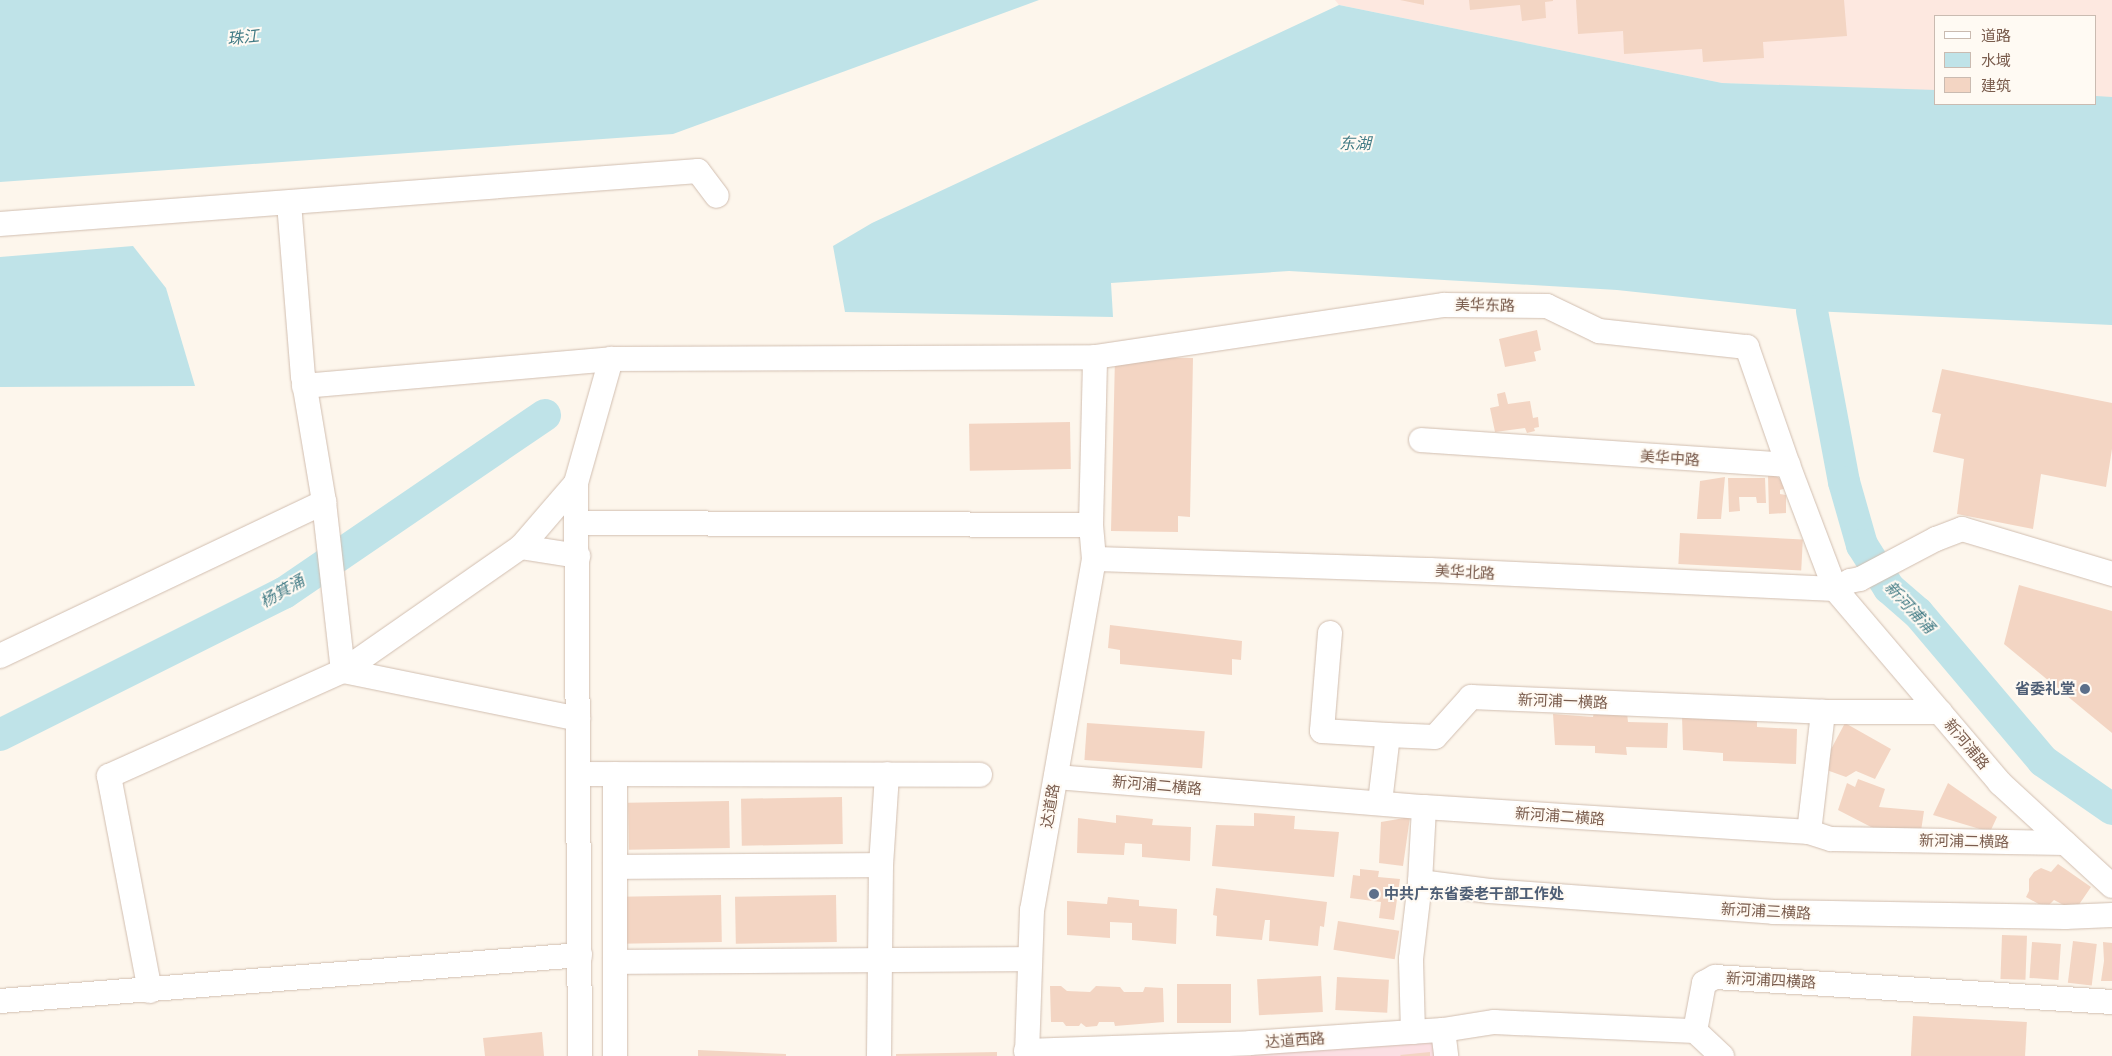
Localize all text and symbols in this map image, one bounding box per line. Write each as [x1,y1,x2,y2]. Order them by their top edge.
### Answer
legend [1934,15,2097,105]
water label: 珠江 [226,26,260,48]
text: 道路 [1981,26,2011,45]
text: 水域 [1981,51,2011,70]
text: 建筑 [1981,76,2011,95]
water label: 东湖 [1339,133,1371,153]
street label: 美华东路 [1455,295,1515,315]
street label: 美华中路 [1639,447,1701,469]
street label: 美华北路 [1435,561,1495,583]
water label: 杨箕涌 [256,571,308,611]
water label: 新河浦涌 [1881,577,1939,637]
place label: 省委礼堂 [2015,680,2075,698]
marker: 省委礼堂 [2079,683,2091,695]
street label: 新河浦一横路 [1518,690,1608,712]
street label: 新河浦路 [1941,715,1993,773]
street label: 新河浦二横路 [1111,772,1203,798]
street label: 达道路 [1037,782,1063,830]
street label: 新河浦二横路 [1514,804,1606,828]
street label: 新河浦二横路 [1919,831,2009,851]
place label: 中共广东省委老干部工作处 [1384,885,1564,903]
marker: 中共广东省委老干部工作处 [1368,888,1380,900]
street label: 新河浦三横路 [1721,900,1811,922]
street label: 新河浦四横路 [1726,969,1816,991]
street label: 达道西路 [1264,1029,1326,1051]

